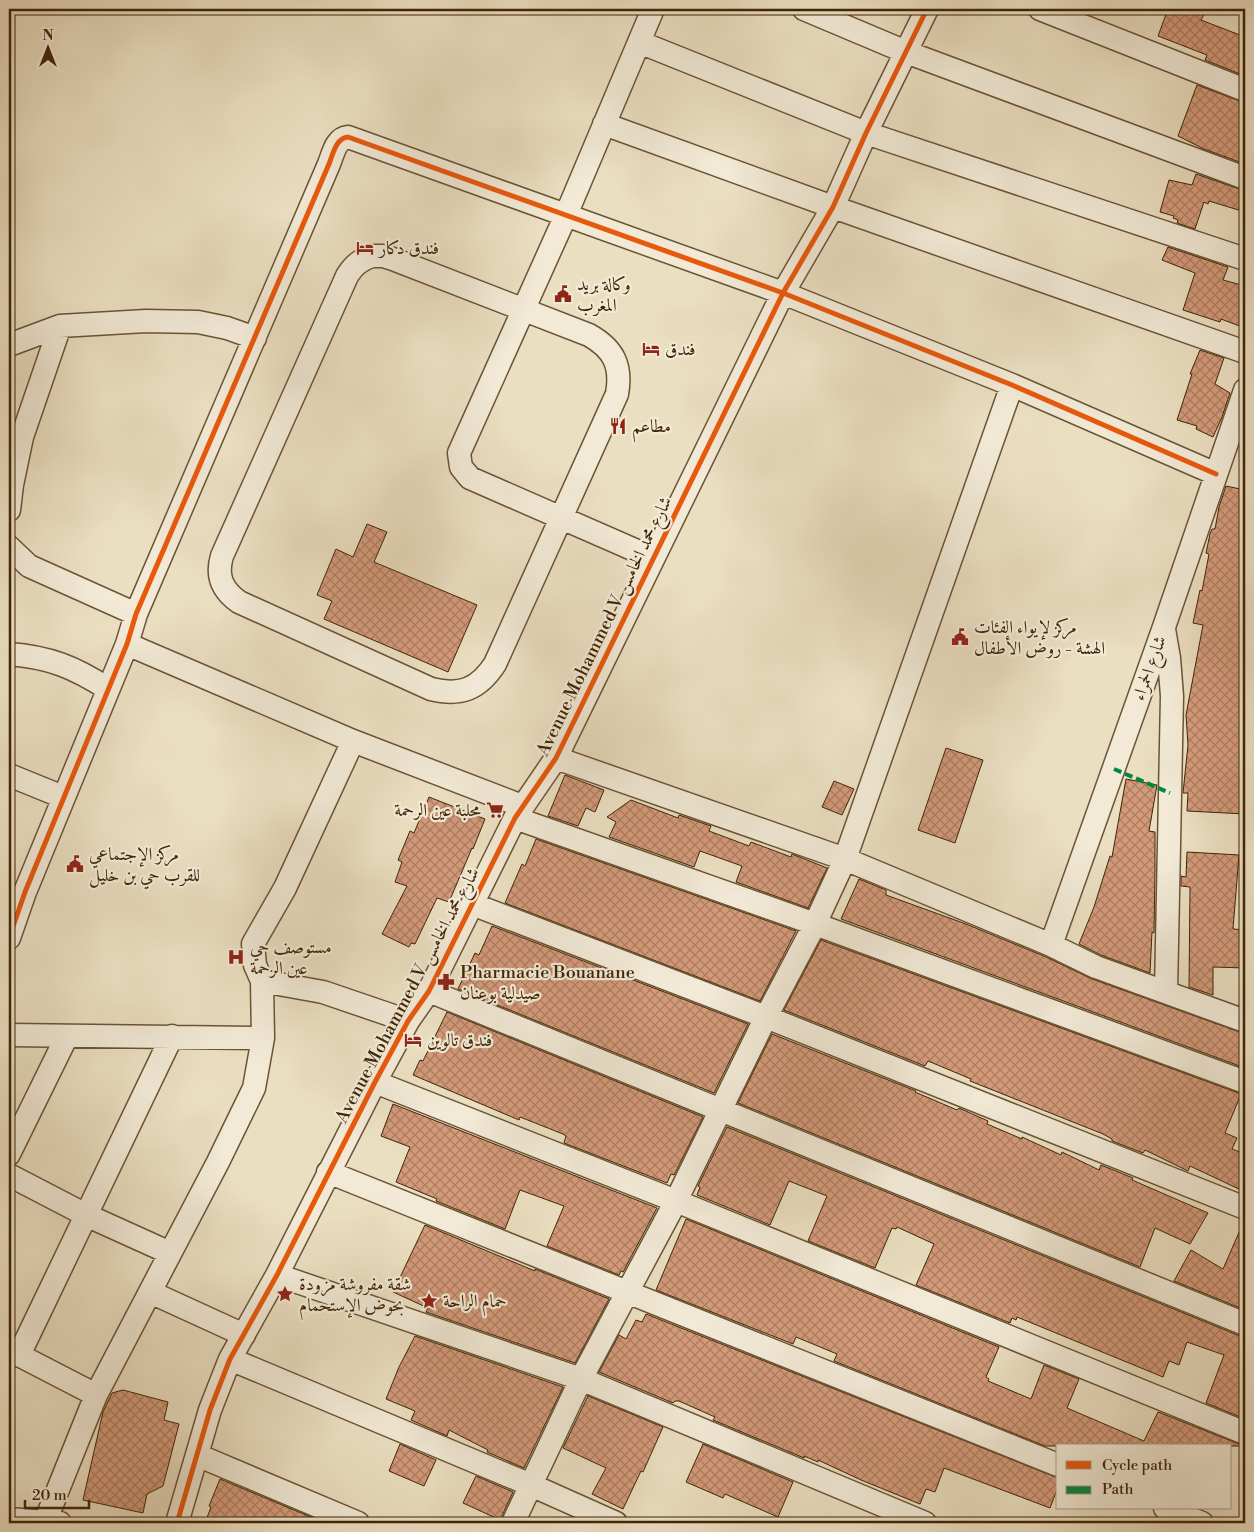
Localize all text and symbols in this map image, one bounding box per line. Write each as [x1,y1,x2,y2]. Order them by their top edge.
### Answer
north arrow [22,22,72,72]
text: N [42,27,54,45]
place label: فندق دكار [377,237,439,260]
hotel icon: فندق دكار [355,238,375,258]
place label: وكالة بريد المغرب [577,273,631,317]
public building icon: وكالة بريد المغرب [553,284,573,304]
place label: فندق [665,338,696,361]
hotel icon: فندق [641,339,661,359]
place label: مطاعم [632,415,671,443]
restaurant icon: مطاعم [608,416,628,436]
street label: Avenue Mohammed V شارع محمد الخامس [531,493,680,762]
place label: مركز لإيواء الفئات الهشة - روض الأطفال [974,616,1105,660]
public building icon: مركز لإيواء الفئات الهشة - روض الأطفال [950,627,970,647]
street label: شارع الحمراء [1127,633,1175,705]
place label: محلبة عين الرحمة [394,799,481,822]
supermarket icon: محلبة عين الرحمة [485,800,505,820]
place label: مركز الإجتماعي للقرب حي بن خليل [89,843,200,890]
public building icon: مركز الإجتماعي للقرب حي بن خليل [65,854,85,874]
street label: Avenue Mohammed V شارع محمد الخامس [330,864,487,1129]
place label: مستوصف حي عين الرحمة [250,936,332,980]
hospital icon: مستوصف حي عين الرحمة [226,947,246,967]
place label: Pharmacie Bouanane صيدلية بوعنان [460,961,635,1005]
pharmacy icon: Pharmacie Bouanane صيدلية بوعنان [436,972,456,992]
place label: فندق تالوين [427,1029,492,1052]
hotel icon: فندق تالوين [403,1030,423,1050]
place label: شقة مفروشة مزودة بحوض الإستحمام [299,1273,411,1321]
place icon: شقة مفروشة مزودة بحوض الإستحمام [275,1284,295,1304]
place label: حمام الراحة [443,1290,507,1317]
place icon: حمام الراحة [419,1291,439,1311]
legend [1056,1444,1232,1510]
text: Cycle path [1102,1456,1172,1475]
scale bar [25,1477,89,1509]
text: Path [1102,1480,1134,1499]
text: 20 m [32,1486,67,1505]

